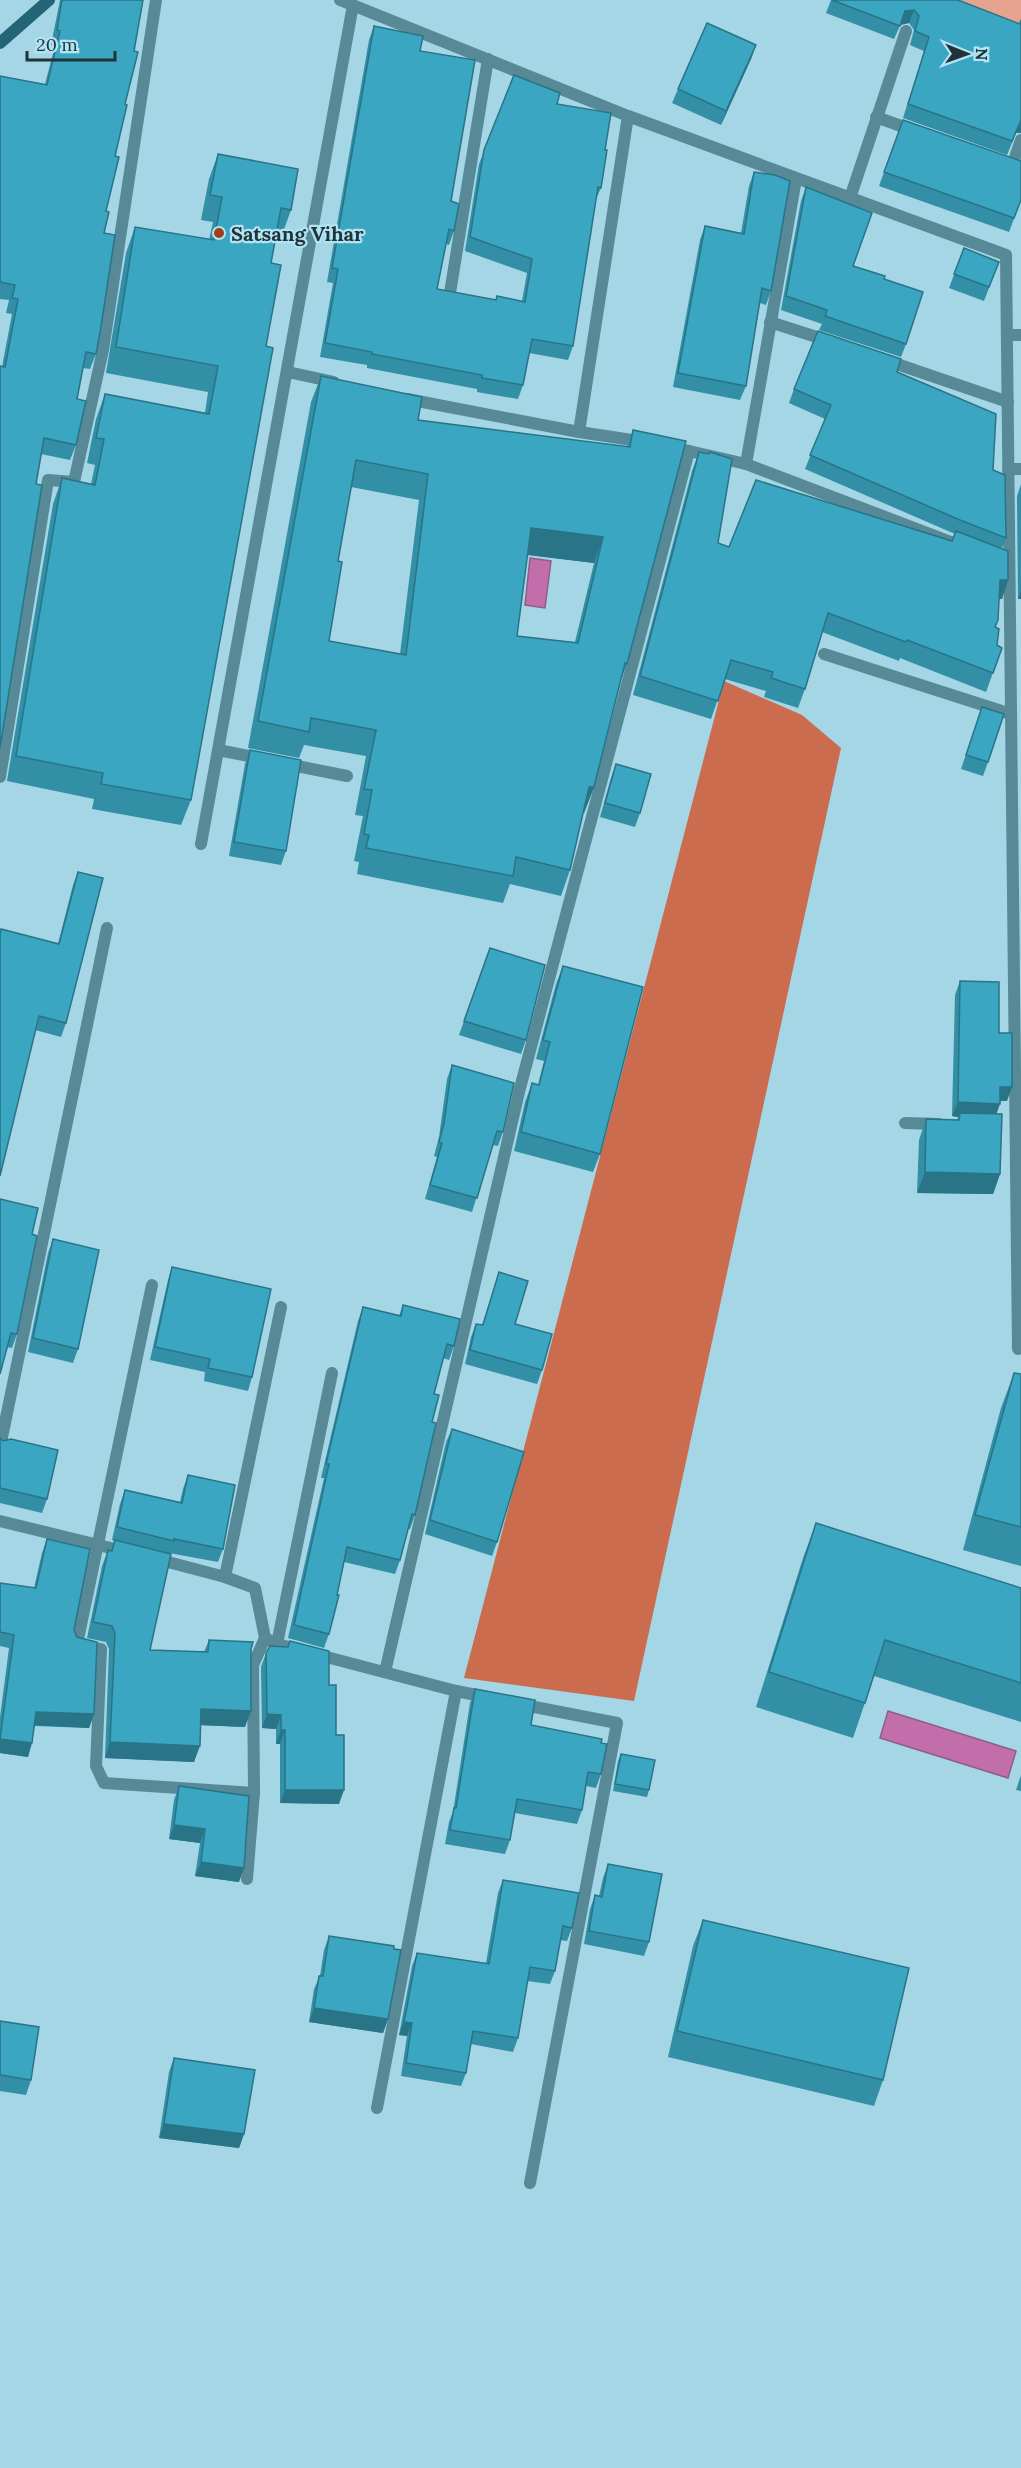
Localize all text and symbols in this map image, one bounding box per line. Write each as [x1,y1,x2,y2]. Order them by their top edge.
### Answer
scale bar [27,24,116,62]
north arrow [937,24,997,84]
text: 20 m [36,33,78,56]
text: N [972,48,992,61]
place label: Satsang Vihar [231,221,364,246]
marker: Satsang Vihar [212,226,226,240]

